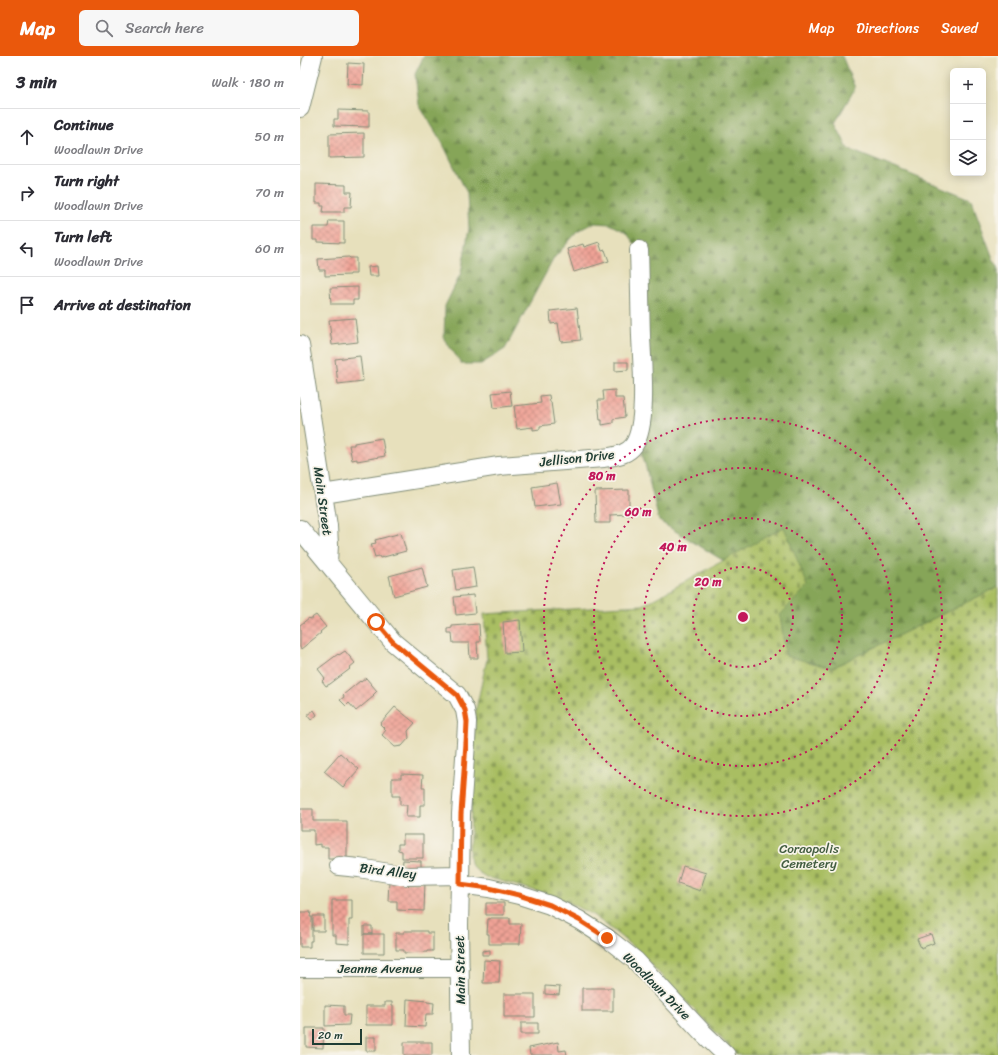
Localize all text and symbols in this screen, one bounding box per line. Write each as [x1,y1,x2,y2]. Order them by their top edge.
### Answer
search box [79,10,359,46]
text: Map [20,12,55,45]
text: Search here [125,15,204,41]
text: Map [808,16,834,41]
text: Directions [856,16,919,41]
text: Saved [941,16,978,41]
icon: search [93,17,115,39]
text: 3 min [16,67,57,97]
map controls [950,68,986,176]
button: + [950,68,986,104]
text: Walk · 180 m [212,71,284,94]
button: − [950,104,986,140]
text: Continue [54,112,114,138]
text: 50 m [254,125,284,148]
icon: ahead [16,126,38,148]
text: Woodlawn Drive [54,138,143,161]
button: layers [950,140,986,176]
text: Turn right [54,168,119,194]
text: 70 m [255,181,284,204]
icon: right [16,182,38,204]
text: Woodlawn Drive [54,194,143,217]
text: Turn left [54,224,112,250]
text: 60 m [255,237,284,260]
icon: left [16,238,38,260]
text: Woodlawn Drive [54,250,143,273]
text: Arrive at destination [54,292,191,318]
icon: arrive [16,294,38,316]
street label: Jellison Drive [537,443,616,473]
street label: Main Street [307,465,339,537]
text: 80 m [587,465,616,487]
text: 60 m [624,501,652,523]
text: 40 m [658,536,687,558]
text: 20 m [694,571,722,593]
centre of rings [736,610,750,624]
route start [367,613,385,631]
park label: Coraopolis Cemetery [779,837,840,875]
street label: Bird Alley [358,856,418,886]
route end [598,929,616,947]
street label: Main Street [448,935,472,1005]
street label: Woodlawn Drive [617,946,697,1026]
street label: Jeanne Avenue [337,957,422,980]
text: 20 m [318,1026,343,1045]
scale bar [312,1027,362,1046]

